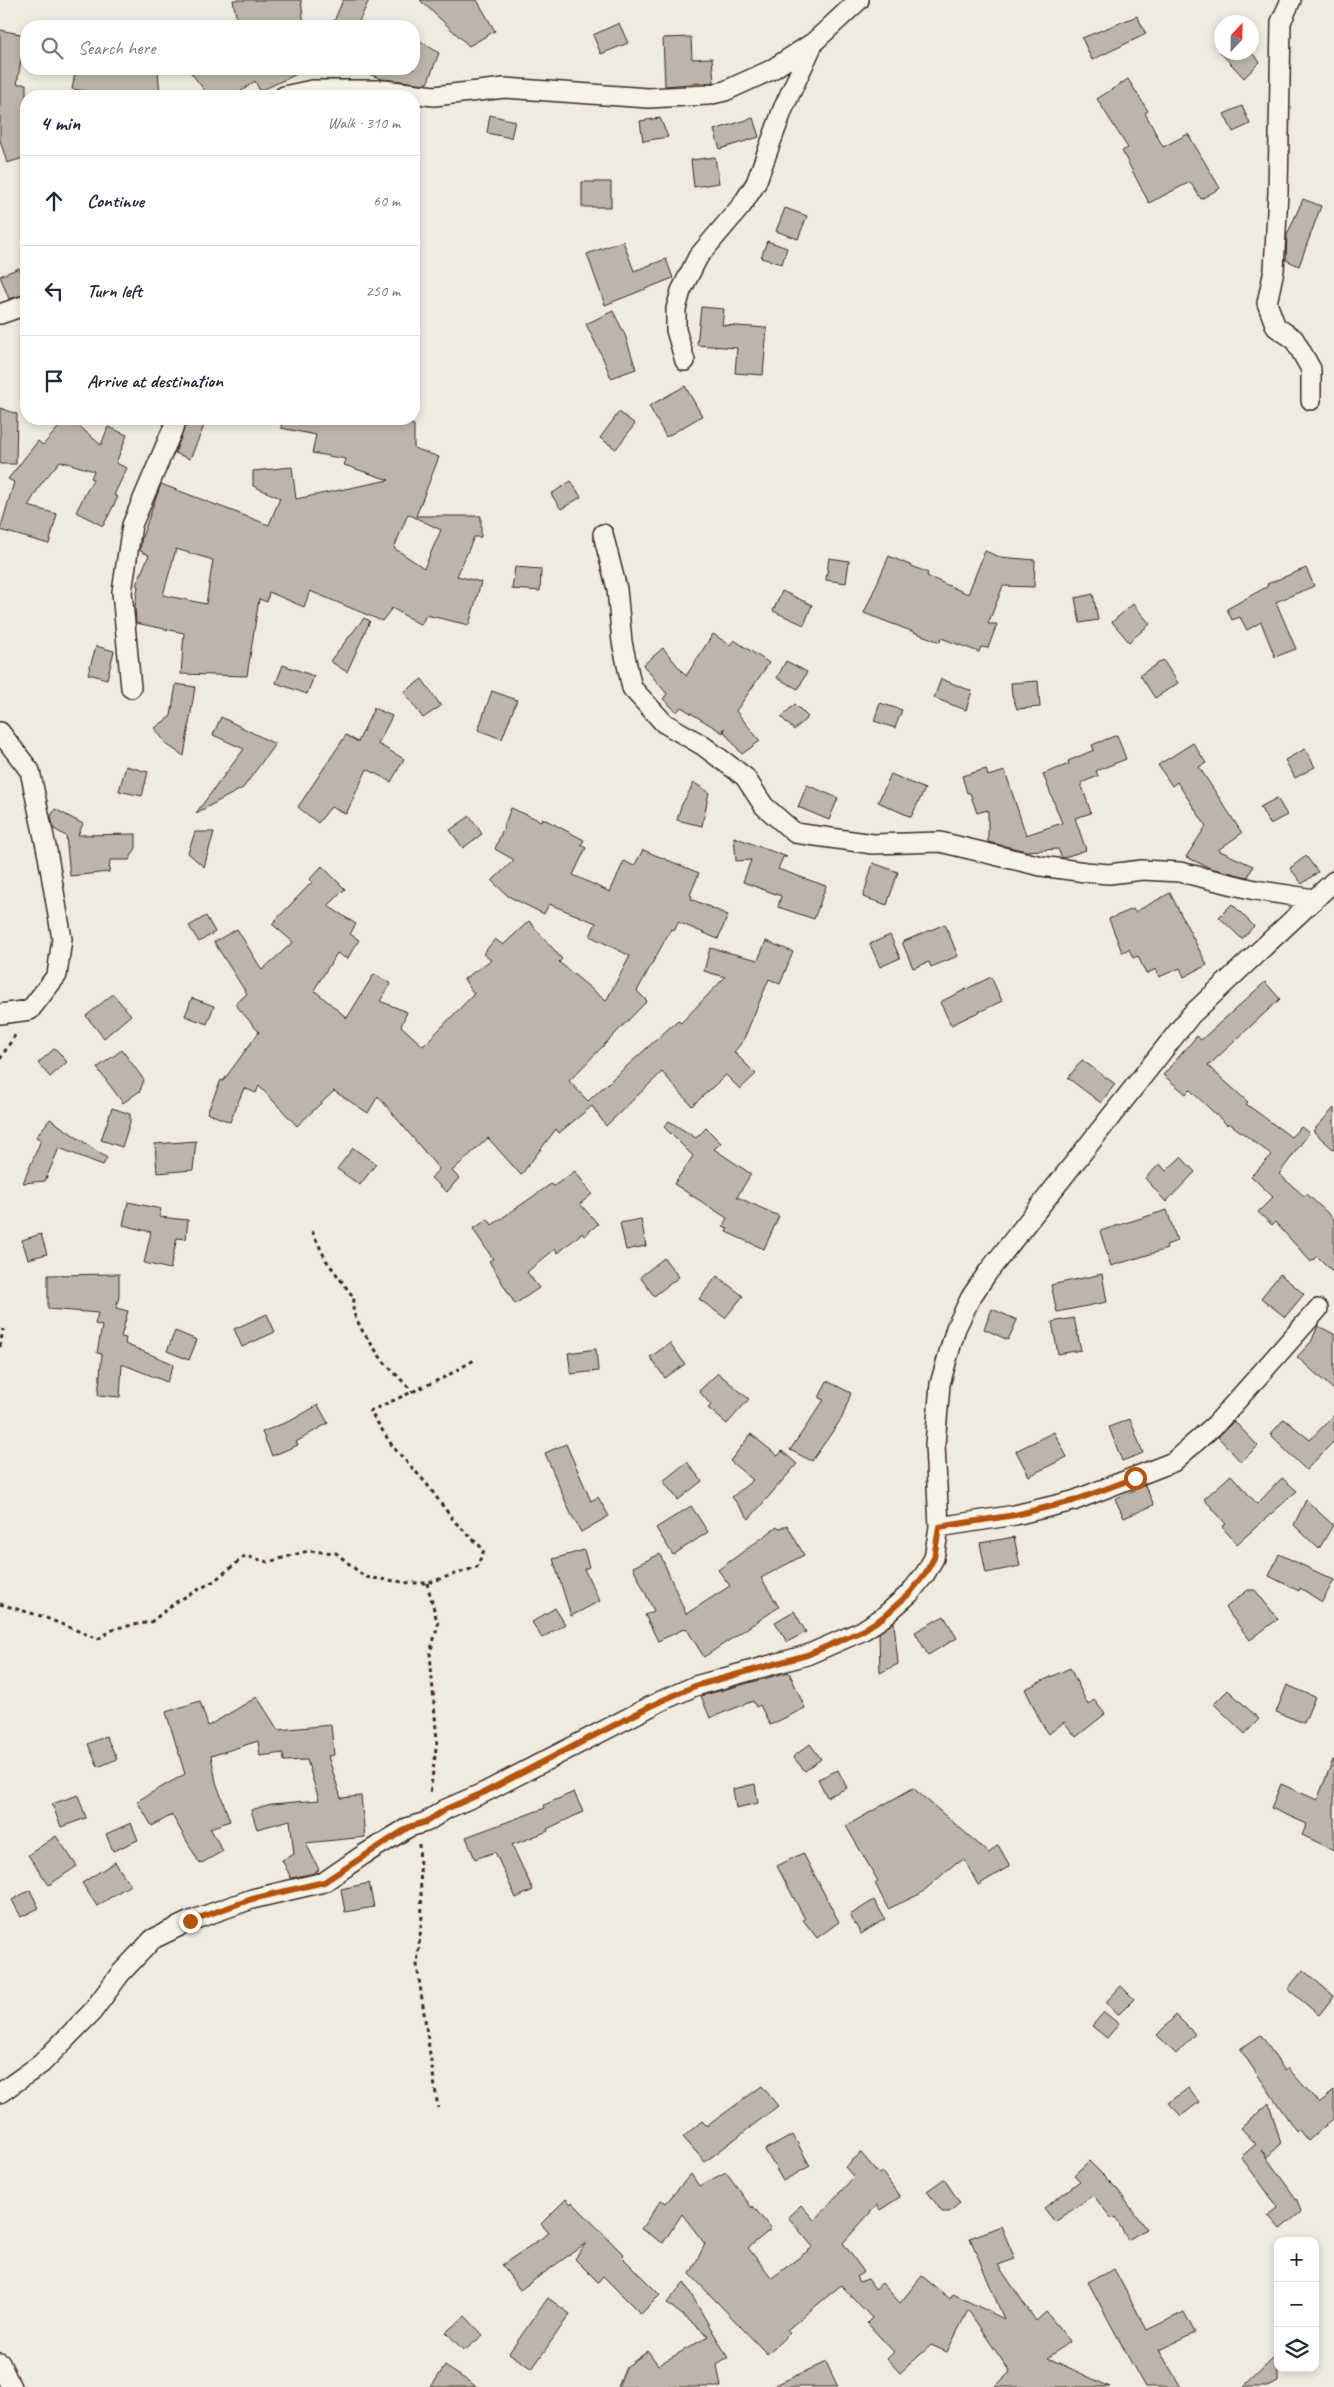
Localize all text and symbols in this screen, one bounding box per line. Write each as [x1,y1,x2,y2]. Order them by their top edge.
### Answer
north arrow [1214,15,1259,60]
search box [20,20,420,75]
icon: search [38,34,66,62]
text: Search here [78,36,155,60]
text: 4 min [40,110,80,136]
text: Walk · 310 m [328,113,400,133]
icon: ahead [40,187,68,215]
text: Continue [87,189,144,213]
text: 60 m [373,191,400,211]
icon: left [40,277,68,305]
text: Turn left [87,279,142,303]
text: 250 m [366,281,400,301]
icon: arrive [40,367,68,395]
text: Arrive at destination [87,369,223,393]
route start [1124,1467,1147,1490]
route end [179,1910,202,1933]
map controls [1274,2237,1319,2372]
button: + [1274,2237,1319,2282]
button: − [1274,2282,1319,2327]
button: layers [1274,2327,1319,2372]

